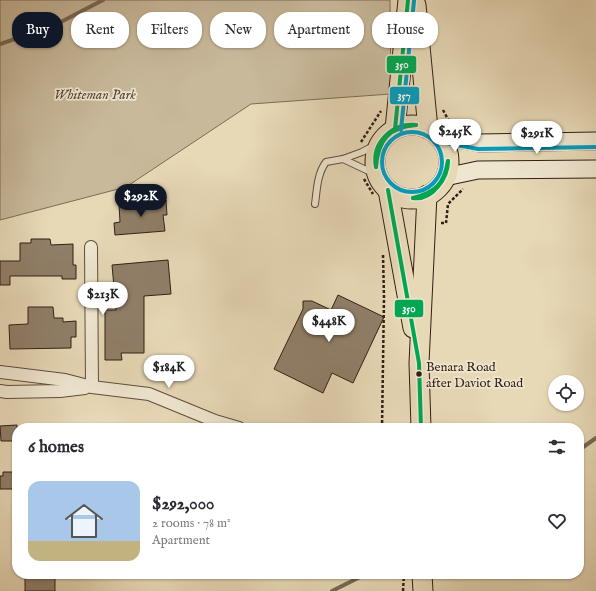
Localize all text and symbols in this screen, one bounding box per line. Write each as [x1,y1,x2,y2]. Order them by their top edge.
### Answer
chip: Buy [12,12,63,48]
chip: Rent [71,12,129,48]
chip: Filters [137,12,202,48]
chip: New [210,12,266,48]
chip: Apartment [274,12,364,48]
chip: House [372,12,438,48]
line badge: 350 [386,55,417,74]
text: 350 [395,58,409,72]
park label: Whiteman Park [54,86,136,104]
line badge: 357 [389,86,420,105]
text: 357 [397,89,411,103]
pin: $245K [427,119,483,153]
pin: $291K [509,121,565,155]
text: $245K [438,123,472,140]
text: $291K [520,125,554,142]
pin: $292K [113,184,169,218]
text: $292K [124,188,158,205]
pin: $213K [75,282,131,316]
text: $213K [87,286,119,303]
line badge: 350 [394,299,424,318]
text: 350 [402,302,416,316]
pin: $448K [301,309,357,343]
text: $448K [312,313,346,330]
pin: $184K [141,355,197,389]
text: $184K [153,359,185,376]
place label: Benara Road after Daviot Road [426,359,523,392]
marker: Benara Road after Daviot Road [414,369,424,379]
map controls [548,375,584,411]
button: locate [548,375,584,411]
icon: filters [546,436,568,458]
text: 6 homes [28,437,84,458]
text: $292,000 [152,494,214,515]
icon: home [60,497,108,545]
icon: heart [546,510,568,532]
text: 2 rooms · 78 m² [152,515,231,532]
text: Apartment [152,532,210,549]

